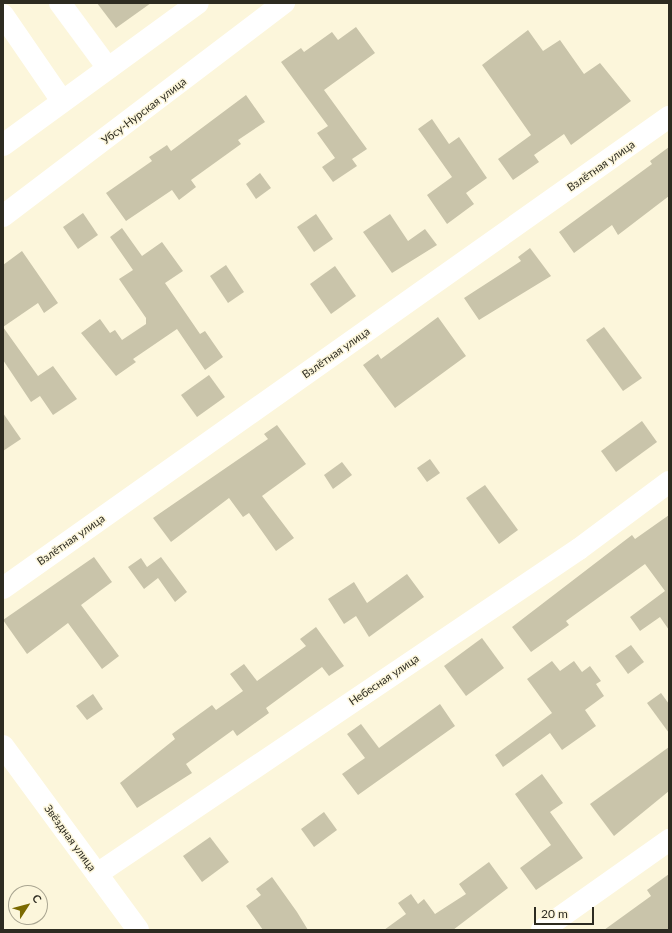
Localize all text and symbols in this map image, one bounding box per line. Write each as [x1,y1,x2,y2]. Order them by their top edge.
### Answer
street label: Убсу-Нурская улица [99,75,189,147]
street label: Взлётная улица [565,138,637,194]
street label: Взлётная улица [300,325,372,381]
street label: Взлётная улица [35,512,107,568]
street label: Небесная улица [347,652,421,708]
street label: Звёздная улица [41,802,99,874]
north arrow [8,885,48,925]
text: С [30,891,45,905]
scale bar [536,899,596,925]
text: 20 m [541,906,568,921]

